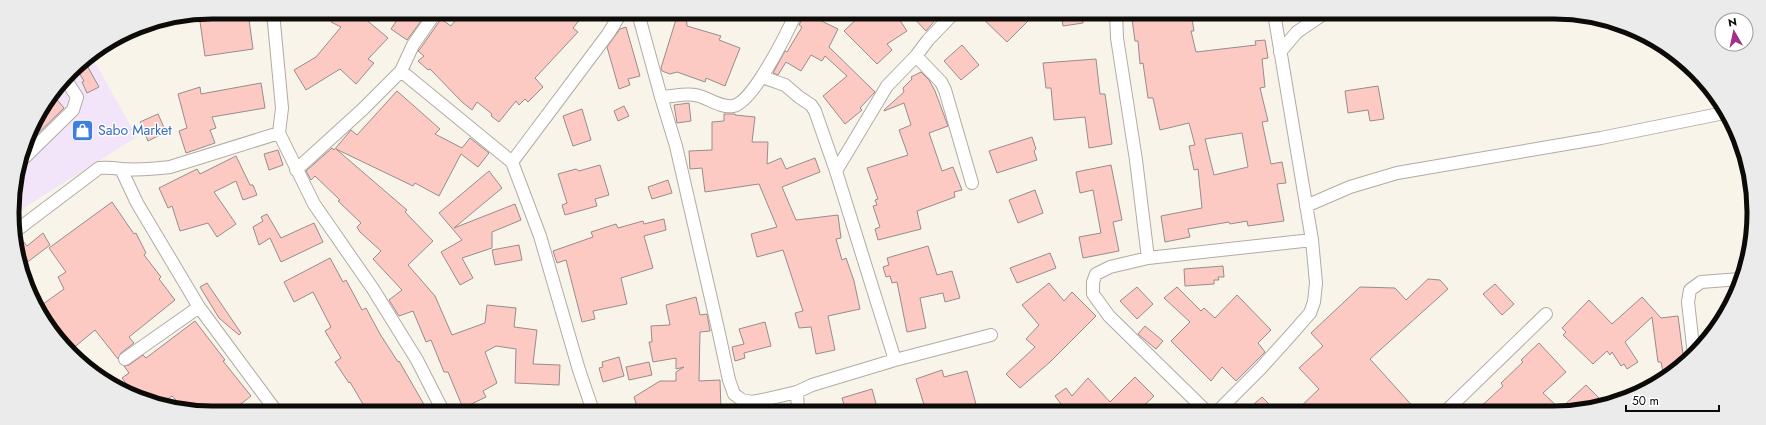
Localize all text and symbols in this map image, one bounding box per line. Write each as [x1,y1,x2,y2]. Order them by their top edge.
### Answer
north arrow [1714,12,1754,52]
text: N [1727,14,1738,31]
shop icon: Sabo Market [69,117,95,143]
place label: Sabo Market [98,120,172,140]
scale bar [1626,387,1719,413]
text: 50 m [1632,392,1659,410]

